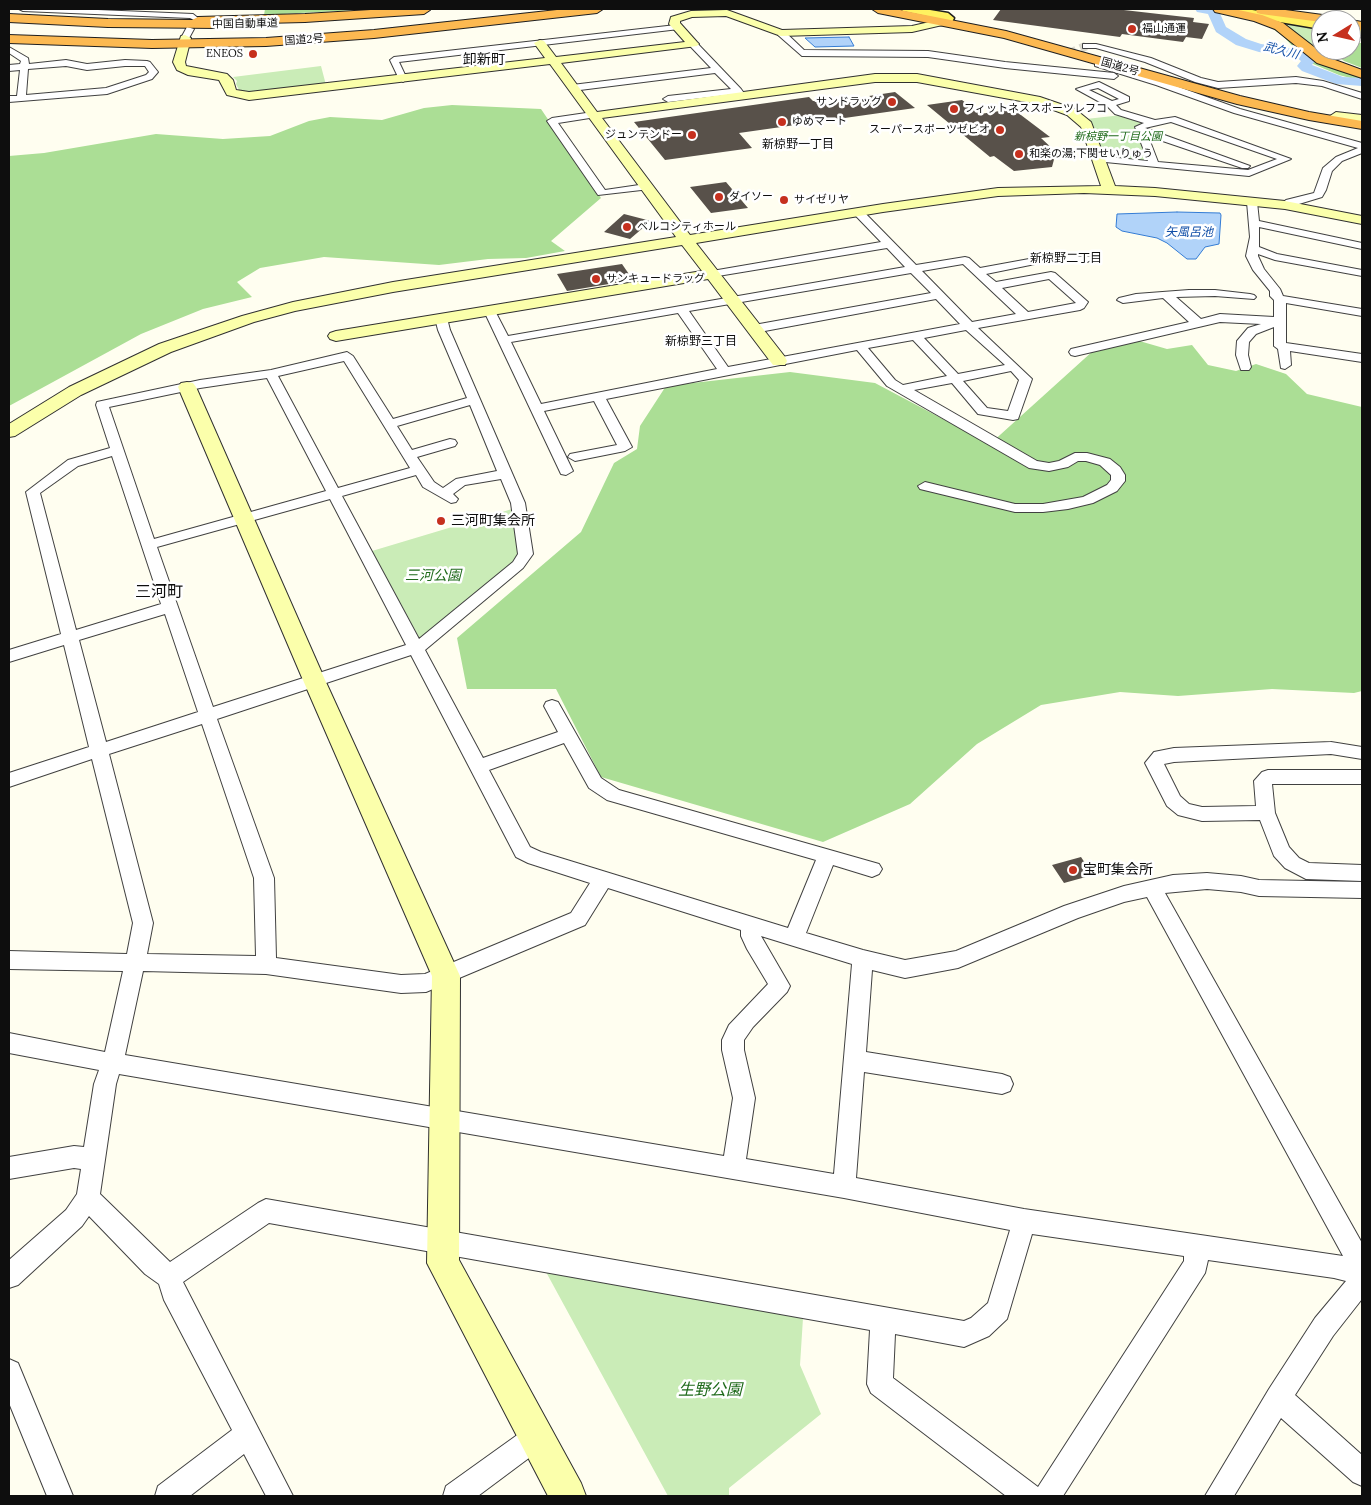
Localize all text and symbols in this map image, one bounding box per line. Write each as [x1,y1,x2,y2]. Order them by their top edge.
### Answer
north arrow [1311,10,1361,60]
street label: 中国自動車道 [212,17,278,31]
place label: 福山通運 [1142,22,1186,36]
marker: 福山通運 [1126,23,1138,35]
text: N [1312,30,1332,44]
street label: 国道2号 [284,32,324,48]
water label: 武久川 [1262,39,1300,63]
place label: ENEOS [206,47,243,61]
marker: ENEOS [247,48,259,60]
district label: 卸新町 [463,52,505,68]
street label: 国道2号 [1099,55,1141,79]
place label: サンドラッグ [816,95,882,109]
marker: サンドラッグ [886,96,898,108]
place label: フィットネススポーツレフコ [964,102,1107,116]
marker: フィットネススポーツレフコ [948,103,960,115]
place label: ゆめマート [792,115,847,129]
marker: ゆめマート [776,116,788,128]
place label: スーパースポーツゼビオ [869,123,990,137]
marker: スーパースポーツゼビオ [994,124,1006,136]
place label: ジュンテンドー [605,128,682,142]
marker: ジュンテンドー [686,129,698,141]
park label: 新椋野一丁目公園 [1074,130,1162,144]
district label: 新椋野一丁目 [762,138,834,152]
place label: 和楽の湯;下関せいりゅう [1029,147,1153,161]
marker: 和楽の湯;下関せいりゅう [1013,148,1025,160]
place label: ダイソー [729,190,773,204]
marker: ダイソー [713,191,725,203]
place label: サイゼリヤ [794,193,849,207]
marker: サイゼリヤ [778,194,790,206]
place label: ベルコシティホール [637,220,736,234]
marker: ベルコシティホール [621,221,633,233]
water label: 矢風呂池 [1165,226,1213,240]
district label: 新椋野二丁目 [1030,252,1102,266]
place label: サンキュードラッグ [606,272,705,286]
marker: サンキュードラッグ [590,273,602,285]
district label: 新椋野三丁目 [665,335,737,349]
place label: 三河町集会所 [451,513,535,529]
marker: 三河町集会所 [435,515,447,527]
park label: 三河公園 [405,568,461,584]
district label: 三河町 [135,582,183,602]
place label: 宝町集会所 [1083,862,1153,878]
marker: 宝町集会所 [1067,864,1079,876]
park label: 生野公園 [678,1380,742,1400]

